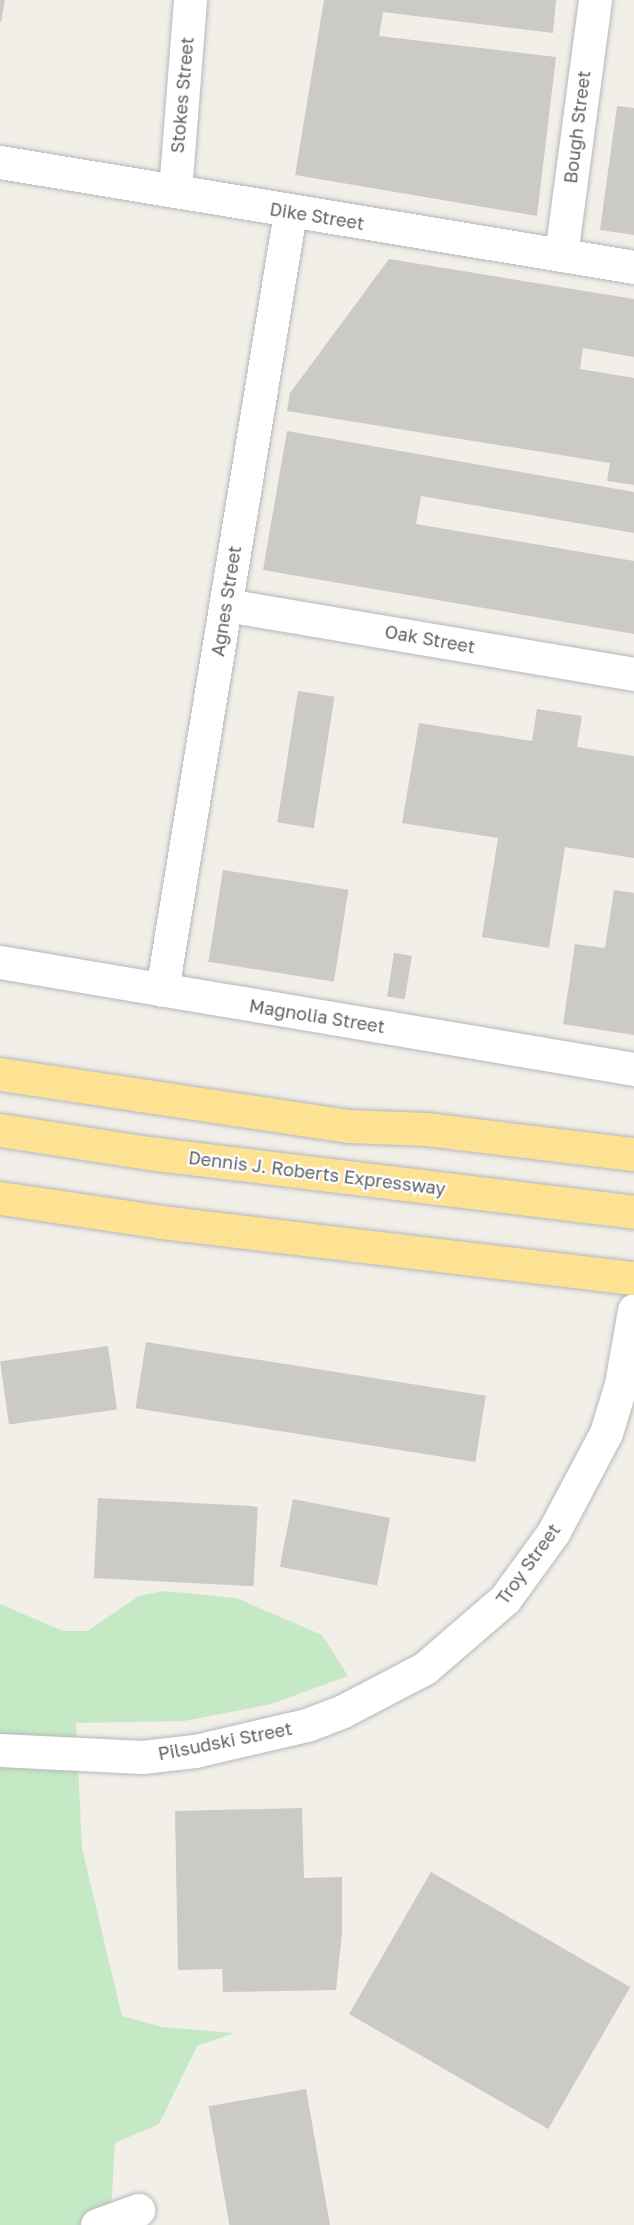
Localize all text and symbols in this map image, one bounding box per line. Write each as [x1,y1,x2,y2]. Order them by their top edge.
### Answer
street label: Stokes Street [166,36,198,154]
street label: Bough Street [559,69,595,185]
street label: Dike Street [268,198,366,234]
street label: Agnes Street [207,544,245,658]
street label: Oak Street [383,620,477,658]
street label: Magnolia Street [248,995,386,1037]
street label: Dennis J. Roberts Expressway [187,1147,447,1199]
street label: Troy Street [491,1519,565,1609]
street label: Pilsudski Street [156,1717,294,1765]

